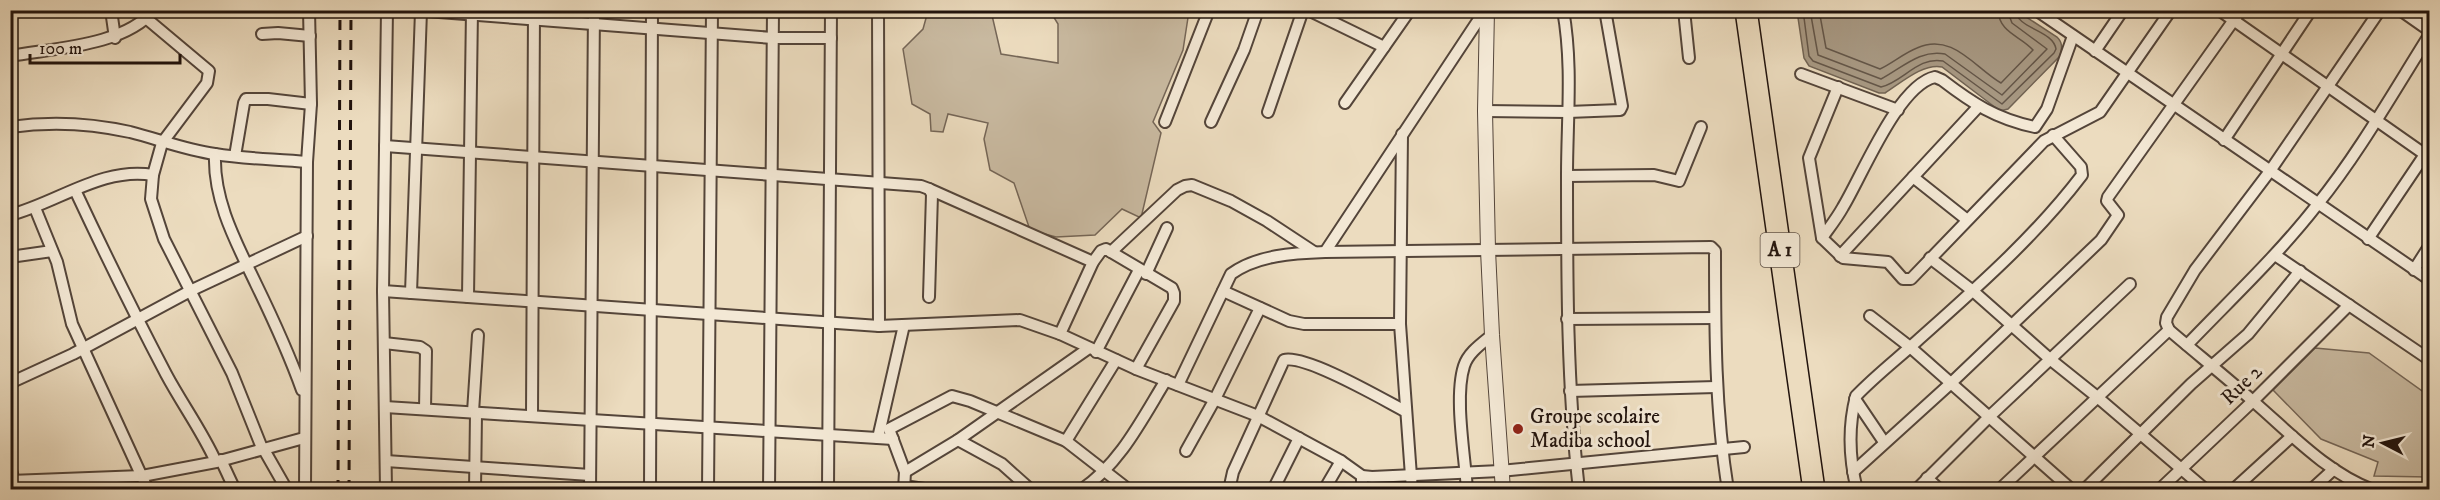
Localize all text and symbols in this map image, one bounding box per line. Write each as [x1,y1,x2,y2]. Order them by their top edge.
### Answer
scale bar [30,27,180,65]
text: 100 m [39,38,82,60]
road number: A 1 [1760,233,1800,267]
street label: Rue 2 [2216,359,2269,411]
place label: Groupe scolaire Madiba school [1530,404,1660,454]
north arrow [2353,413,2413,473]
marker: Groupe scolaire Madiba school [1511,422,1525,436]
text: N [2358,434,2380,449]

